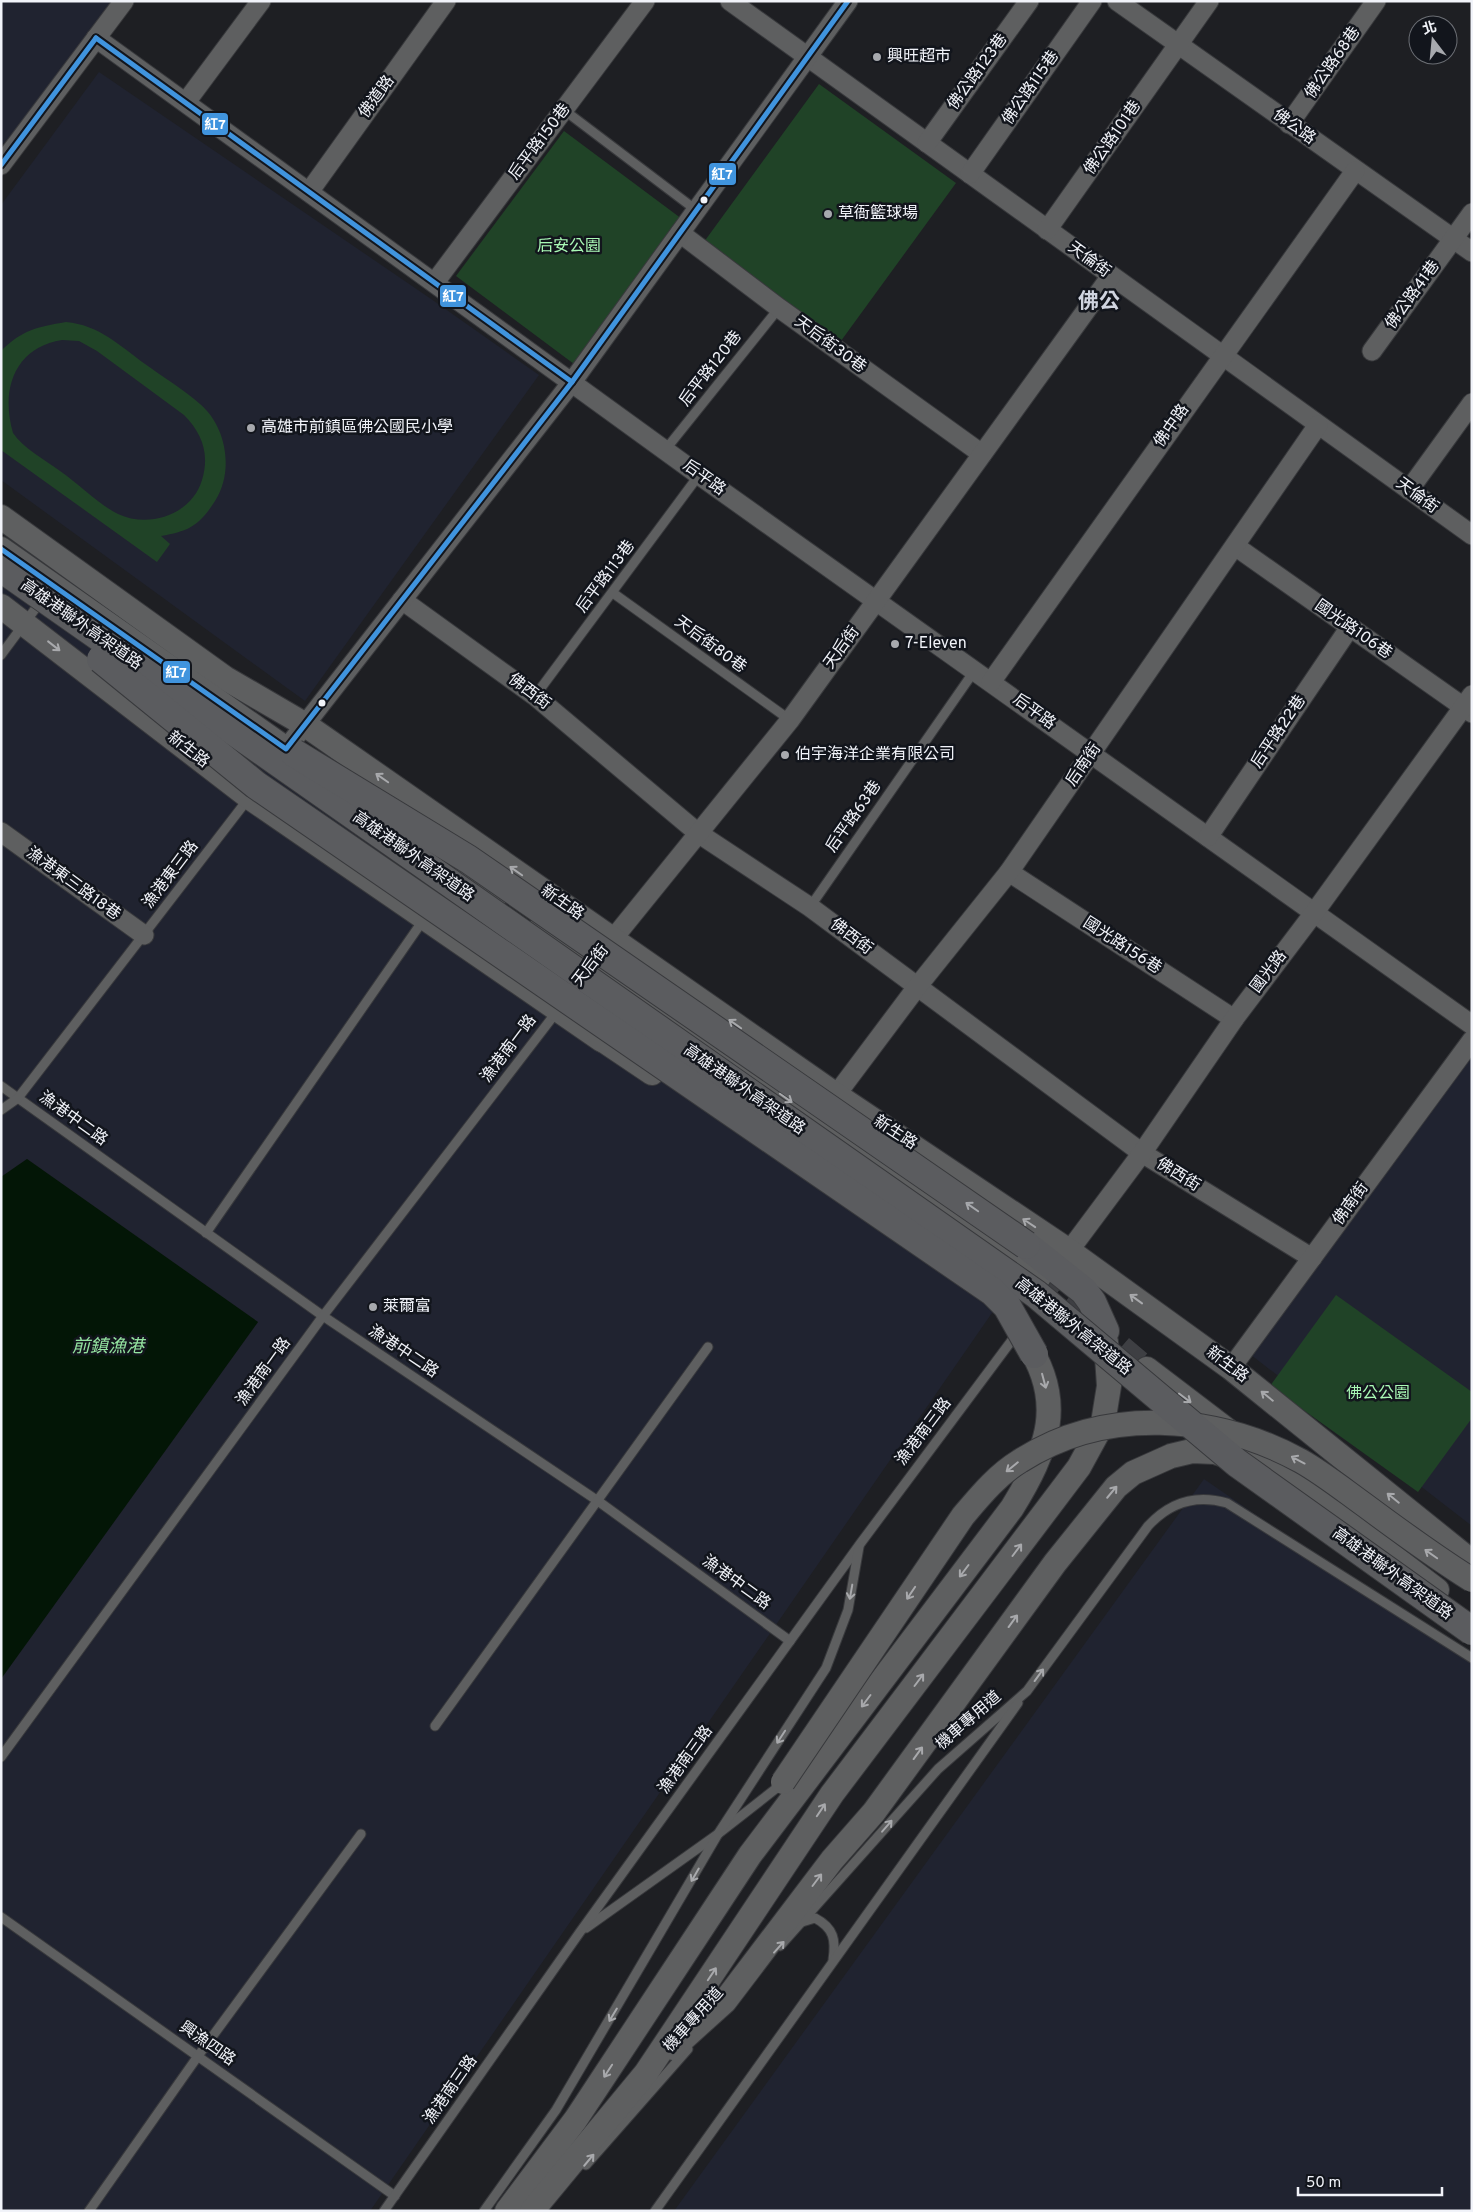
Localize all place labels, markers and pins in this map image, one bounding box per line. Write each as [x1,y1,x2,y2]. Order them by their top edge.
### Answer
place label: 興旺超市 [887,47,951,67]
marker: 興旺超市 [871,51,883,63]
unlabelled marker [699,195,709,205]
place label: 草衙籃球場 [838,203,918,224]
marker: 草衙籃球場 [822,208,834,220]
place label: 高雄市前鎮區佛公國民小學 [261,418,453,438]
marker: 高雄市前鎮區佛公國民小學 [245,422,257,434]
place label: 7-Eleven [905,634,967,654]
marker: 7-Eleven [889,638,901,650]
unlabelled marker [317,698,327,708]
place label: 伯宇海洋企業有限公司 [795,745,955,765]
marker: 伯宇海洋企業有限公司 [779,749,791,761]
place label: 萊爾富 [383,1297,431,1317]
marker: 萊爾富 [367,1301,379,1313]

